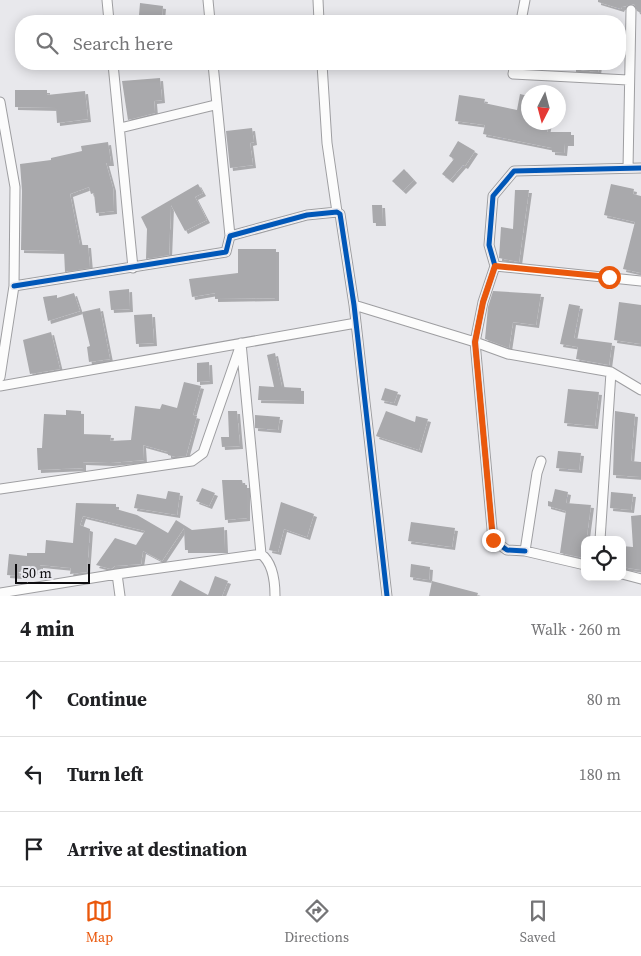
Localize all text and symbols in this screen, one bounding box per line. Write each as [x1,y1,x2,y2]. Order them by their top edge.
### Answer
search box [15,15,626,70]
icon: search [33,29,61,57]
text: Search here [73,30,173,56]
north arrow [521,85,566,130]
route start [598,266,621,289]
route end [482,529,505,552]
map controls [581,536,626,581]
button: locate [581,536,626,581]
scale bar [15,561,90,584]
text: 50 m [22,563,52,583]
text: 4 min [20,614,75,643]
text: Walk · 260 m [531,618,621,640]
icon: ahead [20,685,48,713]
text: Continue [67,686,147,712]
text: 80 m [587,688,621,710]
icon: left [20,760,48,788]
text: Turn left [67,761,143,787]
text: 180 m [579,763,621,785]
icon: arrive [20,835,48,863]
text: Arrive at destination [67,836,247,862]
tab: Map [85,897,113,947]
tab: Directions [284,897,349,947]
tab: Saved [520,897,556,947]

